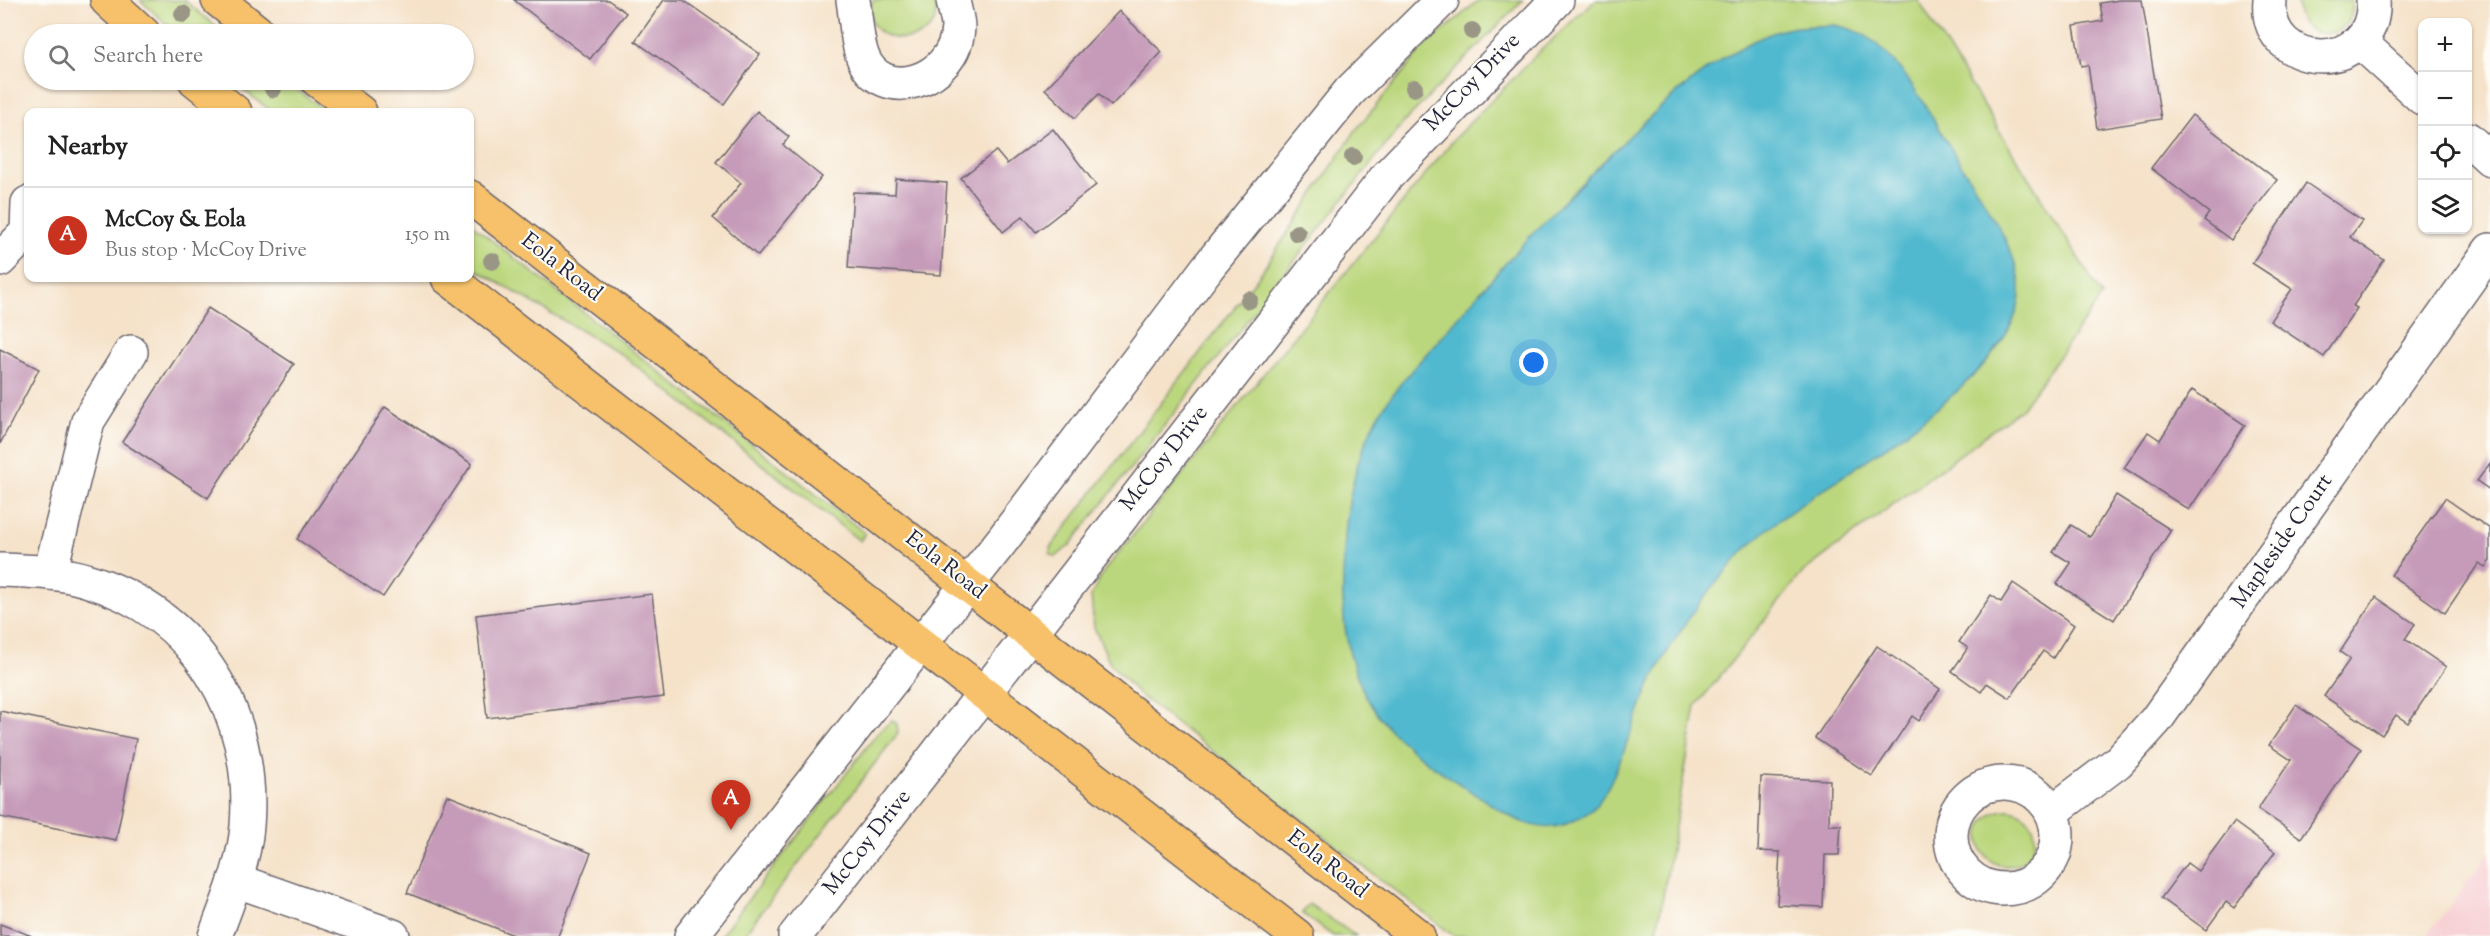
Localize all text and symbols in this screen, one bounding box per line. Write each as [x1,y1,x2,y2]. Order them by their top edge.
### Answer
map controls [2418,18,2472,234]
button: + [2418,18,2472,72]
search box [24,24,474,90]
street label: McCoy Drive [1417,26,1529,140]
icon: search [45,41,78,74]
text: Search here [93,41,203,73]
button: − [2418,72,2472,126]
button: locate [2418,126,2472,180]
text: Nearby [48,129,128,166]
button: layers [2418,180,2472,234]
text: McCoy & Eola [105,205,246,237]
text: A [59,221,76,250]
text: 150 m [405,221,450,250]
street label: Eola Road [513,226,609,310]
text: Bus stop · McCoy Drive [105,237,307,266]
your location [1519,348,1548,377]
street label: McCoy Drive [1113,399,1217,519]
street label: Mapleside Court [2225,468,2342,616]
street label: Eola Road [897,524,993,608]
pin: A [712,780,750,830]
street label: McCoy Drive [816,783,920,903]
street label: Eola Road [1279,823,1375,907]

